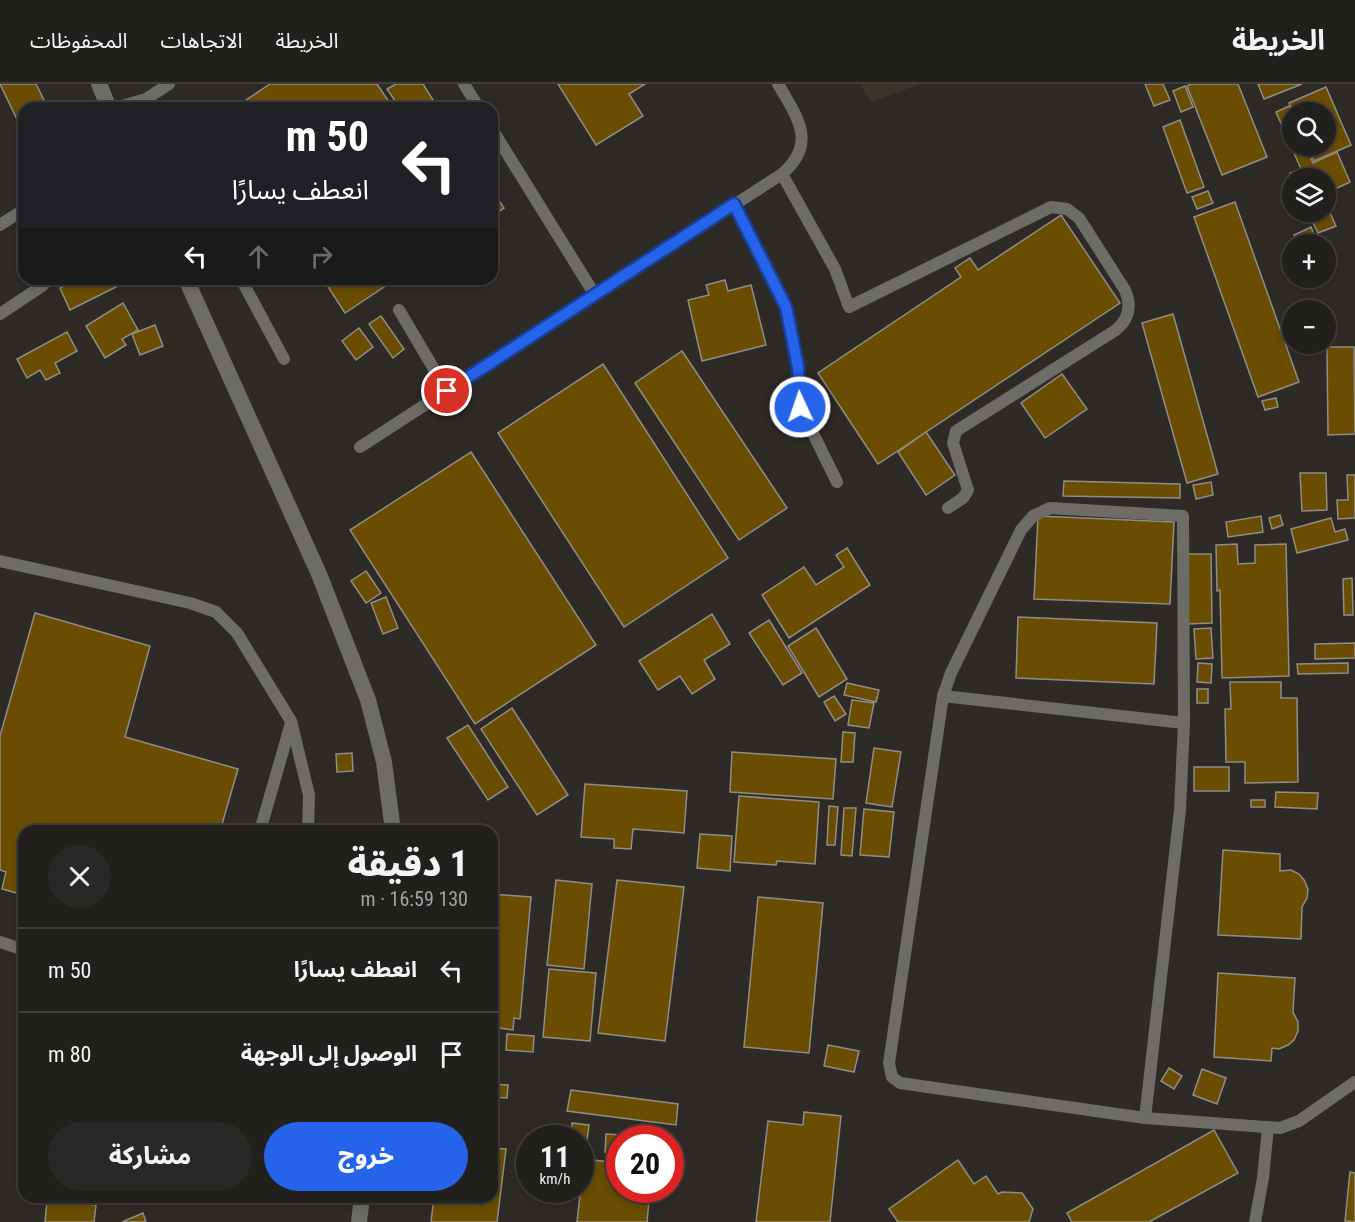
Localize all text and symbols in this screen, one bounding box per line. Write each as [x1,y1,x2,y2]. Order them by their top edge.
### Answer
text: الخريطة [1232,24,1325,57]
text: المحفوظات [30,29,127,53]
text: الاتجاهات [160,29,242,53]
text: الخريطة [275,29,338,53]
map controls [1282,102,1336,354]
button: search [1282,102,1336,156]
text: 50 m [286,112,369,161]
icon: left [390,126,468,204]
button: layers [1282,168,1336,222]
text: انعطف يسارًا [232,174,369,206]
button: + [1282,234,1336,288]
icon: left [179,240,212,273]
icon: ahead [242,240,275,273]
icon: right [305,240,338,273]
button: − [1282,300,1336,354]
pin [421,365,472,416]
icon: arrive [430,374,463,407]
position arrow [768,375,832,439]
text: 1 دقيقة [347,843,468,885]
button: close [48,845,111,908]
text: 130 m · 16:59 [361,887,468,911]
icon: left [435,954,468,987]
text: انعطف يسارًا [294,957,417,982]
text: 50 m [48,958,91,983]
icon: arrive [435,1038,468,1071]
text: الوصول إلى الوجهة [241,1041,417,1066]
text: 80 m [48,1042,91,1067]
button: مشاركة [48,1122,252,1191]
button: خروج [264,1122,468,1191]
speed limit sign: 20 [606,1125,684,1203]
text: 11 [540,1139,570,1174]
text: km/h [540,1170,570,1188]

